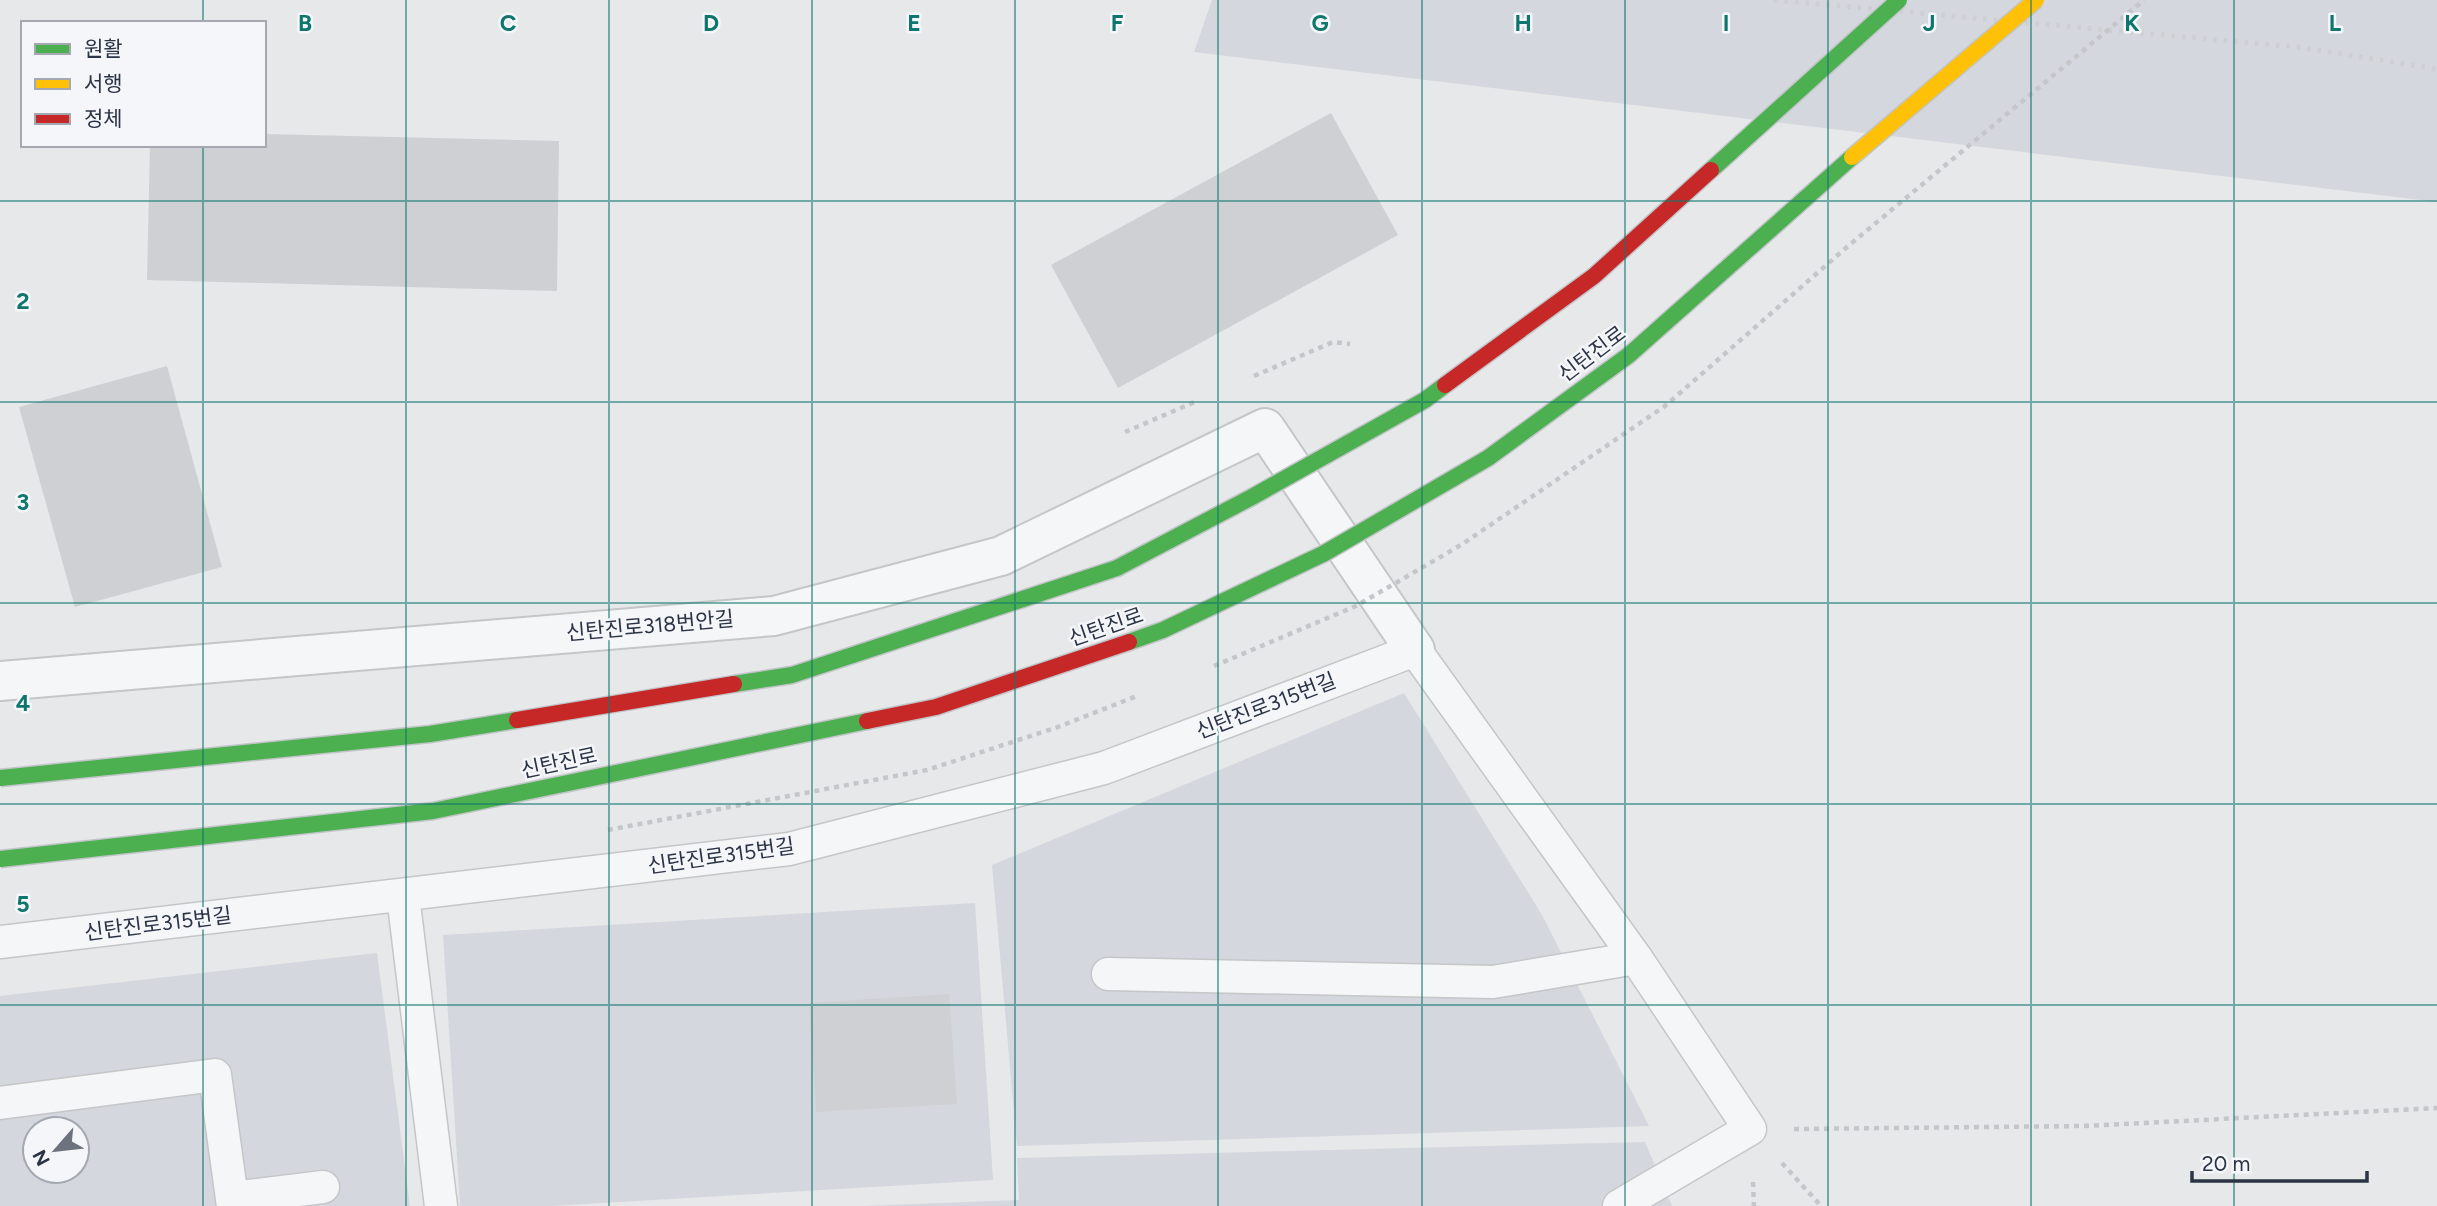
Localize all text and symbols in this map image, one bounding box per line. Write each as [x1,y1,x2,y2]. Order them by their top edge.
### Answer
text: B [298,9,312,37]
text: C [500,9,517,37]
text: D [703,9,719,37]
text: E [907,9,921,37]
text: F [1111,9,1124,37]
text: G [1311,9,1329,37]
text: H [1514,9,1532,37]
text: I [1723,9,1729,37]
text: J [1923,9,1935,37]
text: K [2124,9,2140,37]
text: L [2329,9,2341,37]
legend [21,21,266,147]
text: 원활 [84,36,123,61]
text: 서행 [84,71,123,96]
text: 정체 [84,106,123,131]
text: 2 [16,287,30,315]
street label: 신탄진로 [1553,320,1630,387]
text: 3 [17,488,29,516]
street label: 신탄진로 [1065,602,1146,651]
street label: 신탄진로318번안길 [565,606,735,645]
street label: 신탄진로315번길 [1192,667,1339,744]
text: 4 [16,689,30,717]
street label: 신탄진로 [519,742,599,783]
street label: 신탄진로315번길 [646,833,796,878]
text: 5 [16,890,30,918]
street label: 신탄진로315번길 [83,902,233,945]
north arrow [21,1115,91,1185]
scale bar [2192,1140,2367,1184]
text: N [28,1146,55,1170]
text: 20 m [2202,1151,2250,1176]

